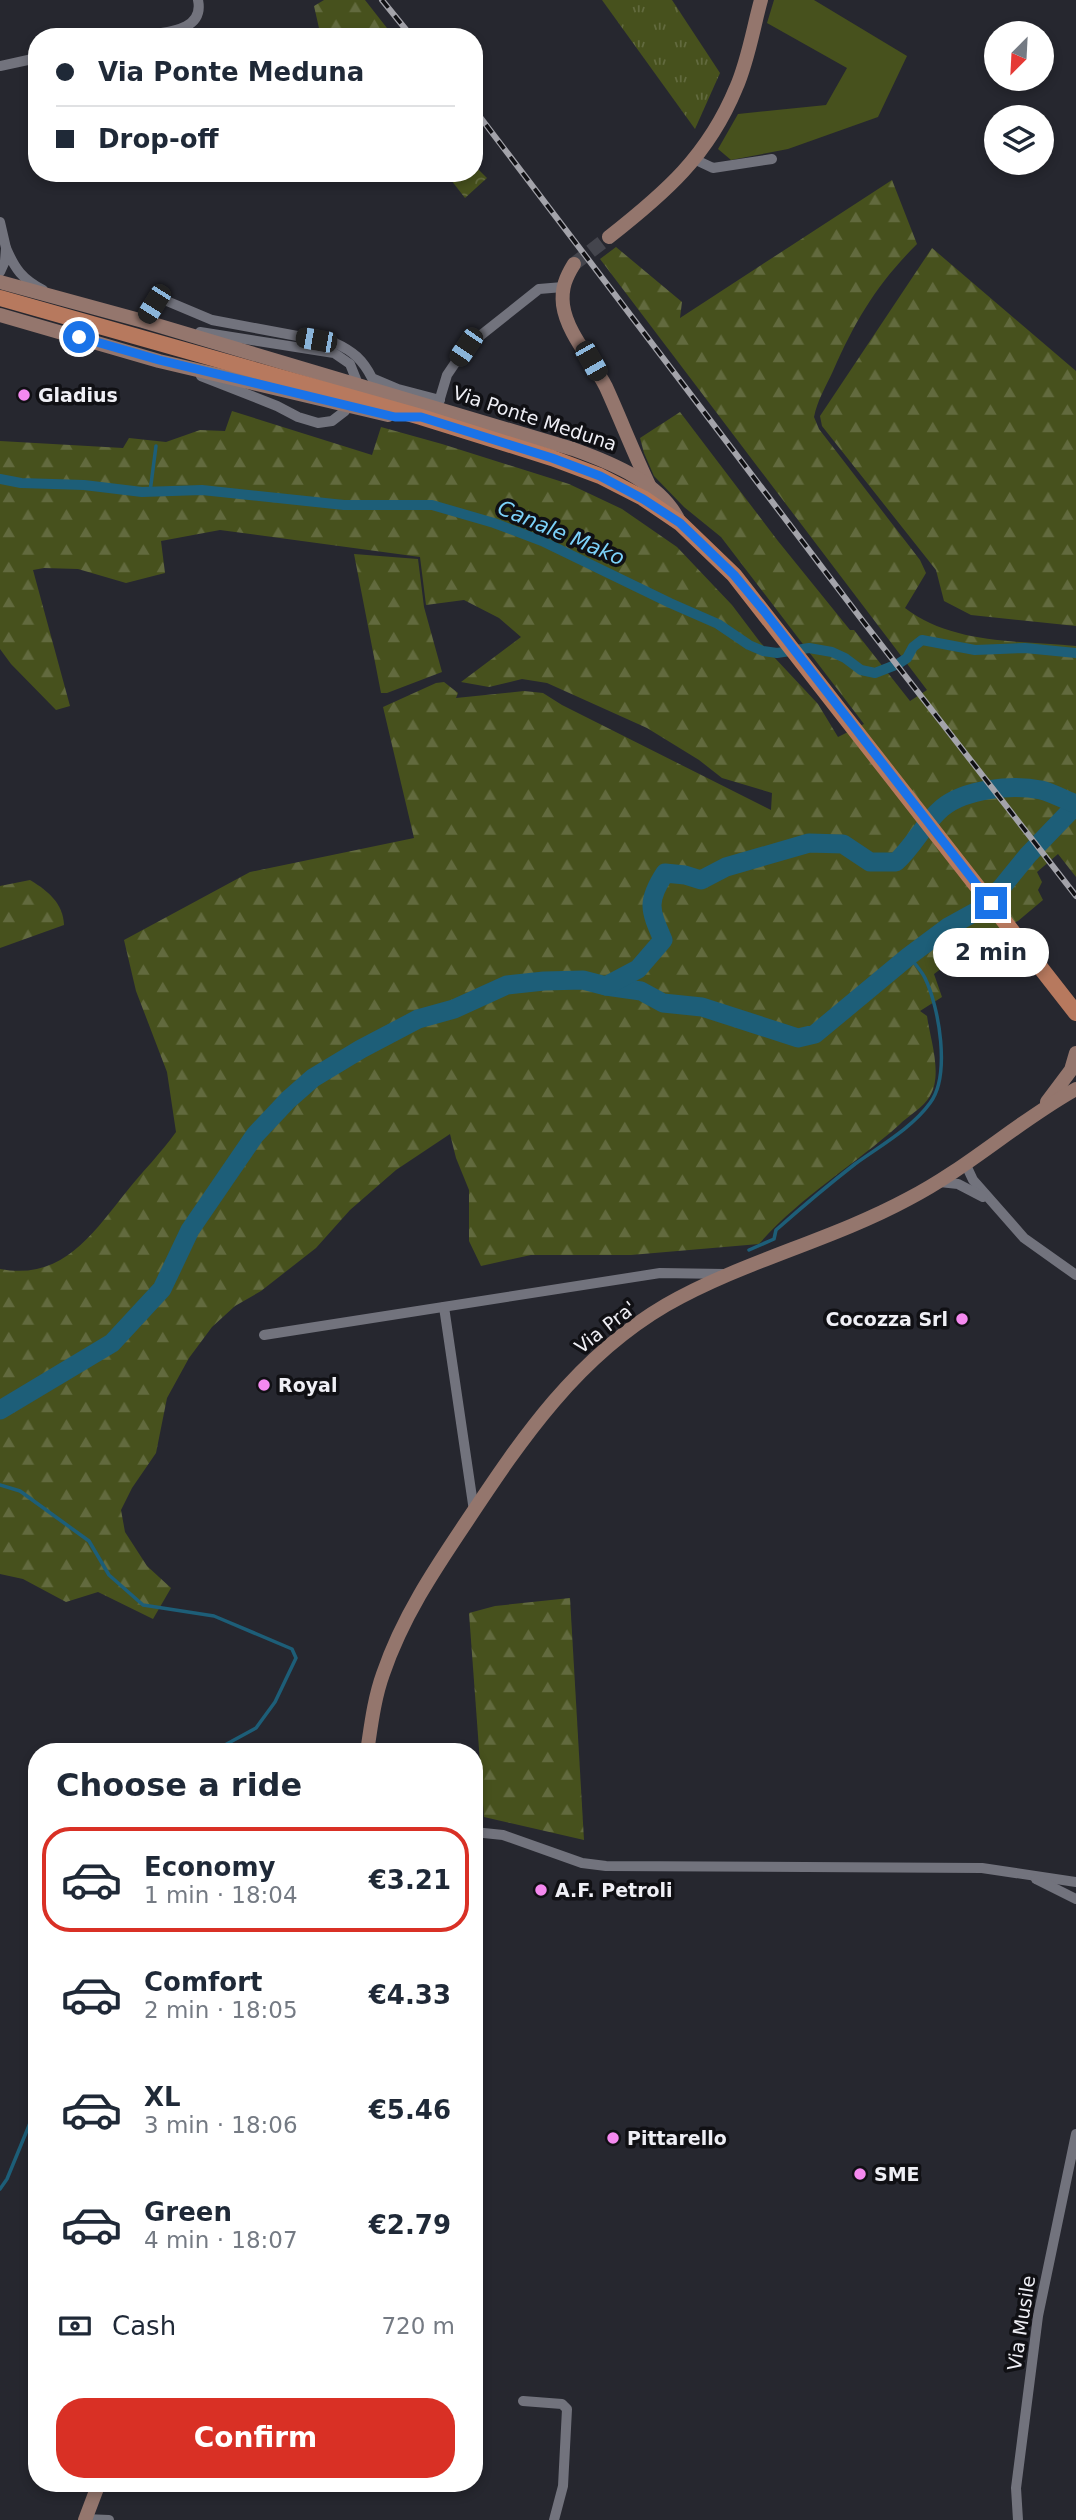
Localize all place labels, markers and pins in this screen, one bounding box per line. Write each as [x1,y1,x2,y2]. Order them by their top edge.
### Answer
place label: Gladius [38,384,118,406]
marker: Gladius [16,387,32,403]
place label: Cocozza Srl [826,1308,948,1330]
marker: Cocozza Srl [954,1311,970,1327]
place label: Royal [278,1374,337,1396]
marker: Royal [256,1377,272,1393]
place label: A.F. Petroli [555,1879,673,1901]
marker: A.F. Petroli [533,1882,549,1898]
place label: Pittarello [627,2127,727,2149]
marker: Pittarello [605,2130,621,2146]
place label: SME [874,2163,920,2185]
marker: SME [852,2166,868,2182]

